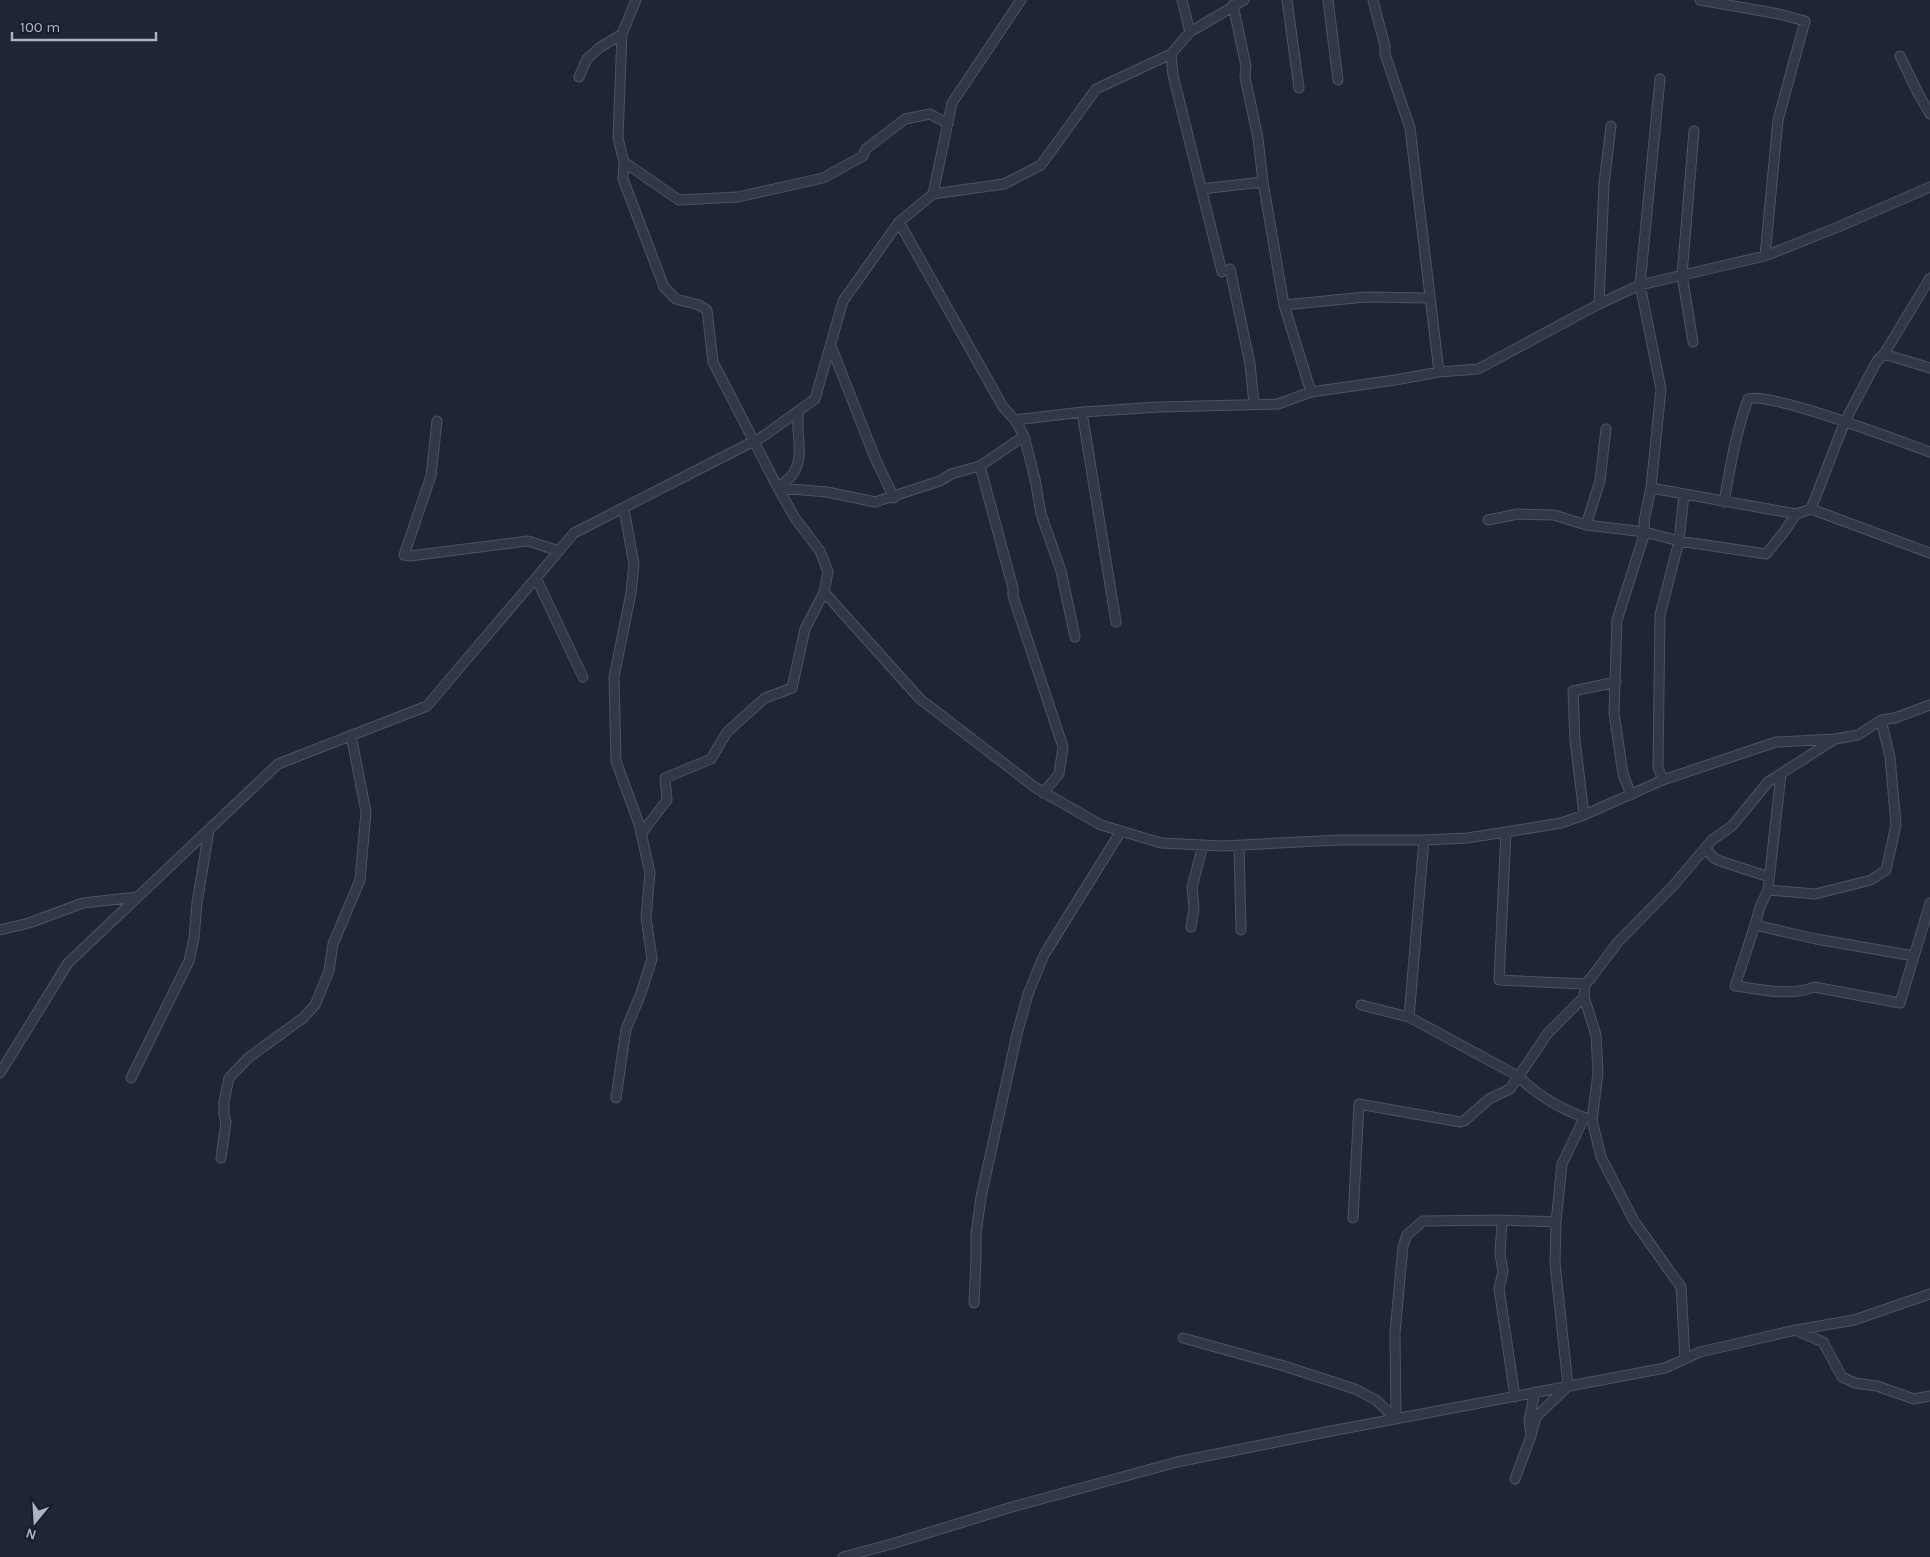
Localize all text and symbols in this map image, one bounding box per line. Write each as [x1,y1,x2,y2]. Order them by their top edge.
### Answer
scale bar [12,10,156,42]
text: 100 m [20,18,60,36]
north arrow [10,1497,60,1547]
text: N [24,1524,39,1544]

